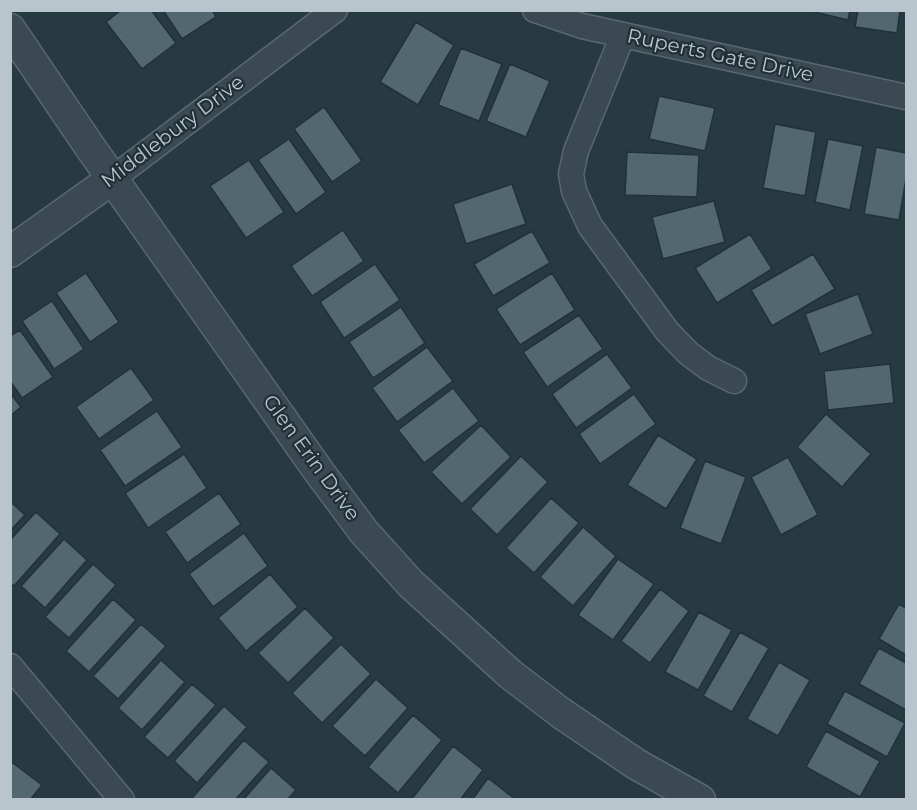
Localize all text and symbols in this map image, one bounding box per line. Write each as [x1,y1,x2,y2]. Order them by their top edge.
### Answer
street label: Ruperts Gate Drive [625,25,815,87]
street label: Middlebury Drive [97,71,249,193]
street label: Glen Erin Drive [257,390,365,526]

